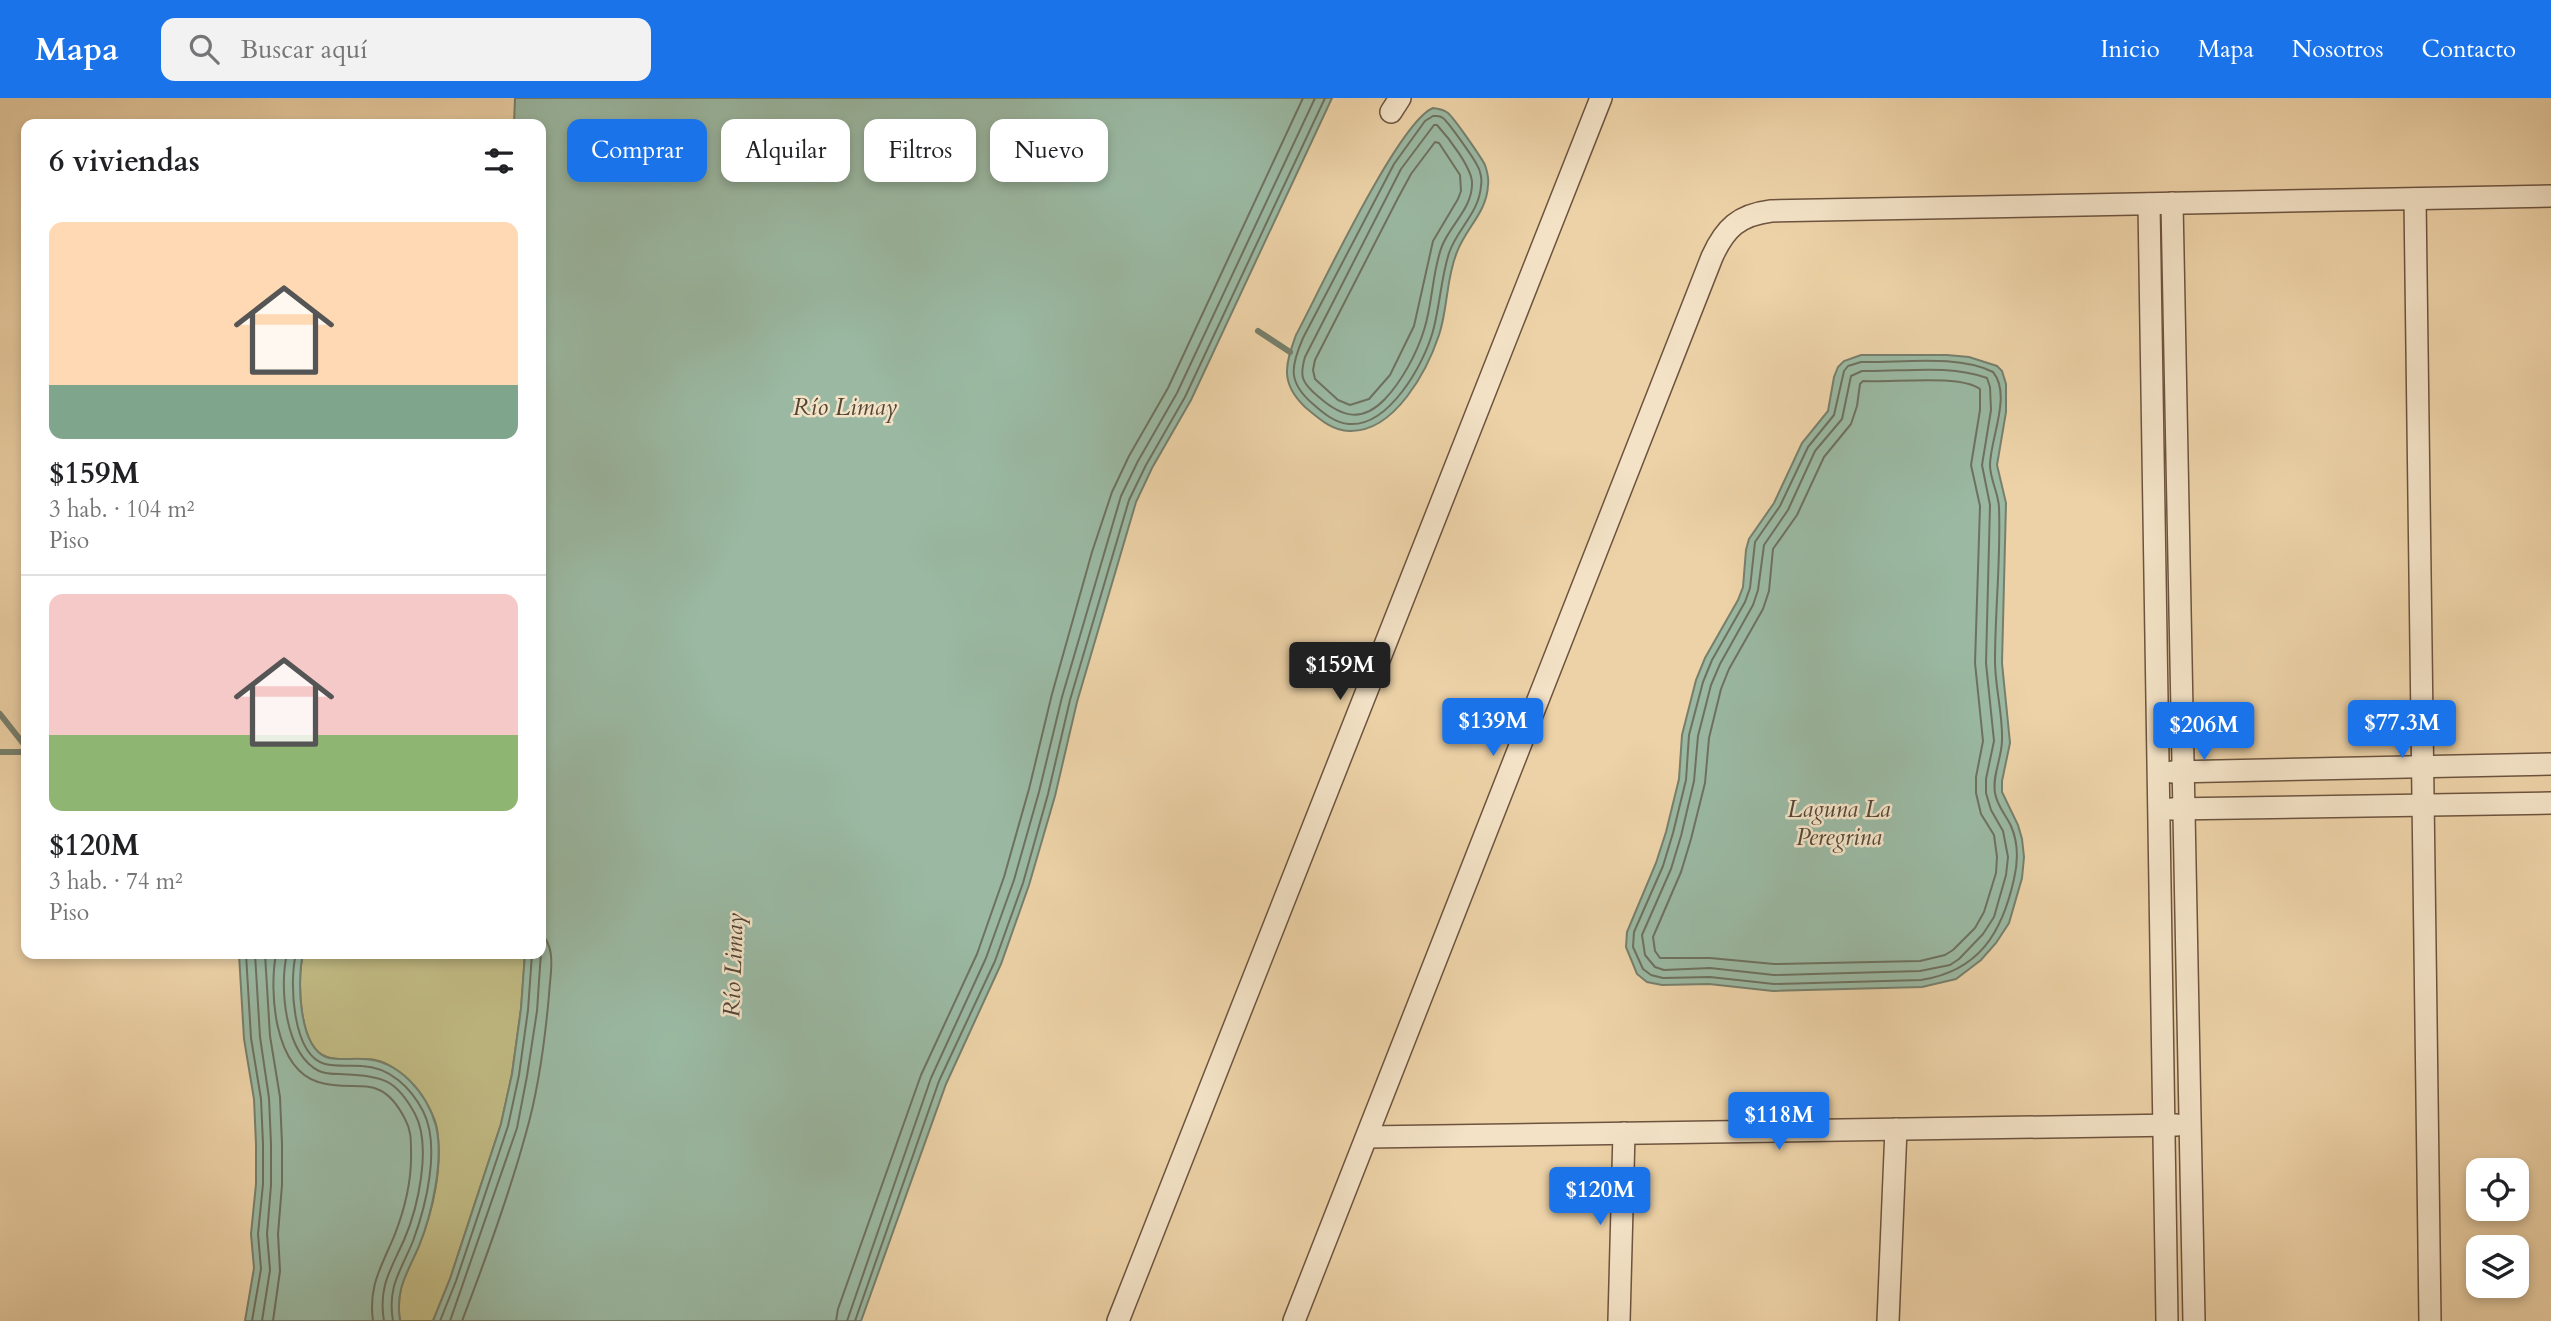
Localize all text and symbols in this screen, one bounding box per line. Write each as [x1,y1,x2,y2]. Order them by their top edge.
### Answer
search box [161,18,651,81]
text: Mapa [35,27,119,72]
icon: search [185,30,223,68]
text: Buscar aquí [241,32,368,67]
text: Inicio [2100,33,2160,66]
text: Mapa [2198,33,2254,66]
text: Nosotros [2292,33,2384,66]
text: Contacto [2422,33,2516,66]
chip: Comprar [567,119,707,182]
chip: Alquilar [721,119,850,182]
chip: Filtros [864,119,976,182]
chip: Nuevo [990,119,1108,182]
text: 6 viviendas [49,141,200,182]
icon: filters [480,142,518,180]
icon: home [221,267,347,393]
water label: Río Limay [793,391,898,424]
text: $159M [49,453,140,494]
text: 3 hab. · 104 m² [49,494,195,525]
text: Piso [49,525,89,556]
icon: home [221,639,347,765]
pin: $159M [1291,642,1389,702]
text: $159M [1305,649,1375,680]
pin: $139M [1444,698,1542,758]
pin: $77.3M [2345,700,2459,760]
pin: $206M [2155,702,2253,762]
text: $139M [1458,705,1528,736]
text: $77.3M [2364,707,2440,738]
text: $206M [2169,709,2239,740]
water label: Laguna La Peregrina [1787,793,1891,854]
text: $120M [49,825,140,866]
text: 3 hab. · 74 m² [49,866,183,897]
text: Piso [49,897,89,928]
water label: Río Limay [715,912,752,1018]
pin: $118M [1730,1093,1828,1152]
text: $118M [1744,1099,1814,1130]
map controls [2466,1158,2529,1298]
button: locate [2466,1158,2529,1221]
pin: $120M [1551,1168,1649,1227]
text: $120M [1565,1174,1635,1205]
button: layers [2466,1235,2529,1298]

